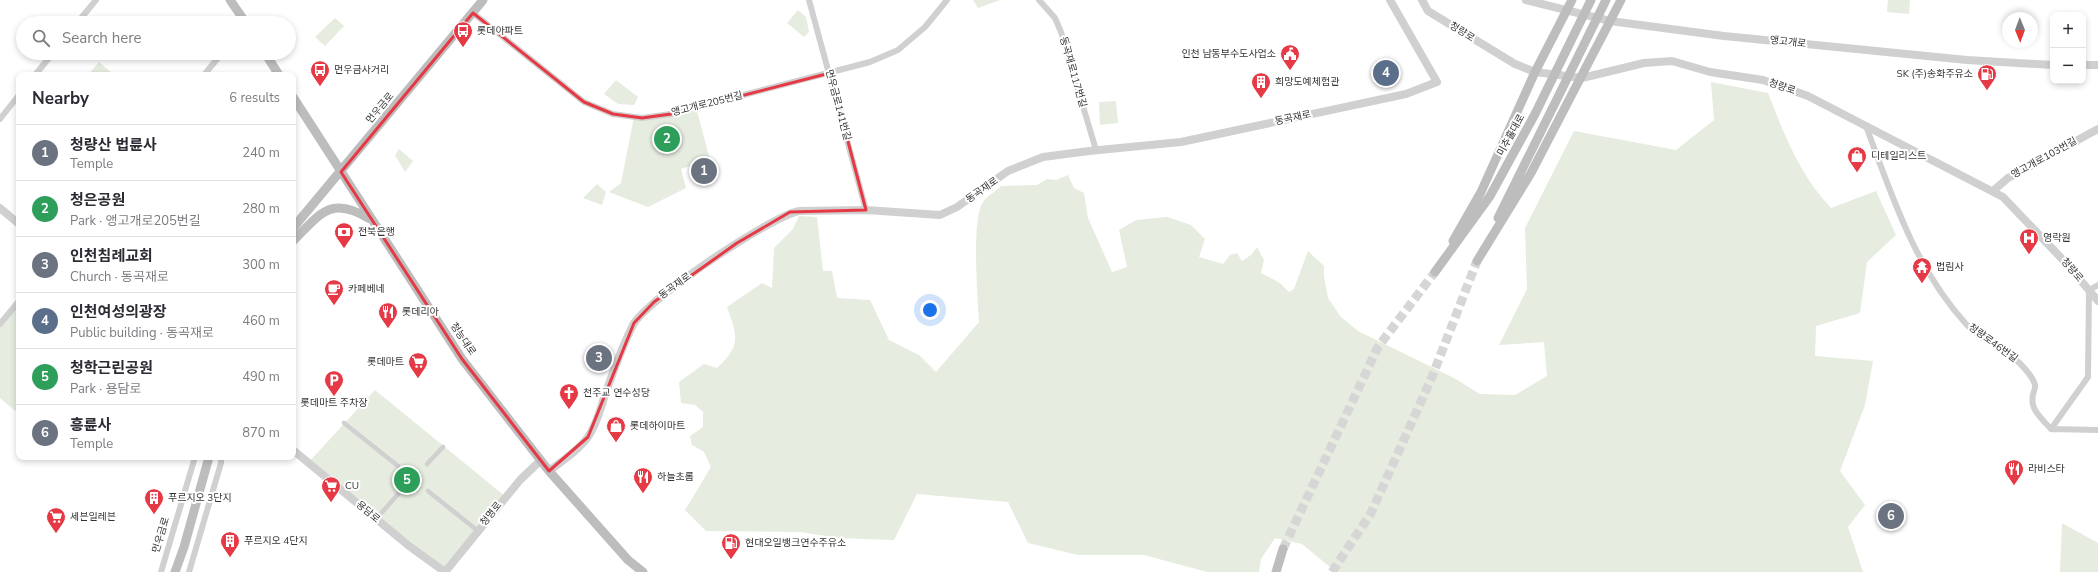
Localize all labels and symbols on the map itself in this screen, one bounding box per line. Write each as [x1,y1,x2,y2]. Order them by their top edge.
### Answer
north arrow [2002,12,2038,48]
street label: 청량로 [1447,19,1477,45]
bus stop icon: 롯데아파트 [452,20,474,48]
place label: 롯데아파트 [477,24,523,38]
street label: 앵고개로 [1769,33,1807,51]
street label: 동곡재로117번길 [1056,35,1090,109]
public building icon: 인천 남동부수도사업소 [1279,43,1301,71]
place label: 인천 남동부수도사업소 [1181,47,1276,61]
pin: 4 [1373,58,1399,88]
bus stop icon: 먼우금사거리 [309,59,331,87]
place label: 먼우금사거리 [334,63,389,77]
fuel station icon: SK (주)송화주유소 [1976,63,1998,91]
place label: SK (주)송화주유소 [1896,67,1973,81]
street label: 먼우금로141번길 [822,68,854,142]
building icon: 희망도예체험관 [1250,71,1272,99]
place label: 희망도예체험관 [1275,75,1340,89]
street label: 청량로 [1767,76,1797,98]
street label: 앵고개로205번길 [670,88,744,120]
street label: 먼우금로 [363,89,397,127]
street label: 동곡재로 [1274,107,1312,129]
street label: 미추홀대로 [1494,111,1528,159]
pin: 2 [654,124,680,154]
street label: 앵고개로103번길 [2009,134,2079,182]
shop icon: 디테일리스트 [1846,145,1868,173]
place label: 디테일리스트 [1871,149,1926,163]
pin: 1 [691,156,717,186]
street label: 동곡재로 [963,174,1001,206]
bank icon: 전북은행 [333,221,355,249]
place label: 전북은행 [358,225,395,239]
hospital icon: 영락원 [2018,227,2040,255]
place label: 영락원 [2043,231,2071,245]
street label: 청량로 [2058,255,2086,285]
temple icon: 법림사 [1911,256,1933,284]
place label: 법림사 [1936,260,1964,274]
street label: 동곡재로 [656,270,694,302]
cafe icon: 카페베네 [323,278,345,306]
place label: 카페베네 [348,282,385,296]
your location [920,300,940,320]
restaurant icon: 롯데리아 [377,301,399,329]
place label: 롯데리아 [402,305,440,319]
street label: 청능대로 [447,320,479,358]
street label: 청량로46번길 [1965,320,2021,366]
pin: 3 [586,343,612,373]
supermarket icon: 롯데마트 [407,351,429,379]
place label: 롯데마트 [367,355,404,369]
parking icon: 롯데마트 주차장 [323,369,345,397]
church icon: 천주교 연수성당 [558,382,580,410]
place label: 천주교 연수성당 [583,386,650,400]
place label: 롯데마트 주차장 [301,396,367,410]
shop icon: 롯데하이마트 [605,415,627,443]
place label: 롯데하이마트 [630,419,685,433]
restaurant icon: 라비스타 [2003,458,2025,486]
place label: 라비스타 [2028,462,2065,476]
pin: 5 [394,465,420,495]
restaurant icon: 하늘초롬 [632,466,654,494]
place label: 하늘초롬 [657,470,694,484]
supermarket icon: CU [320,475,342,503]
place label: CU [345,479,359,493]
building icon: 푸르지오 3단지 [143,487,165,515]
place label: 푸르지오 3단지 [168,491,232,505]
street label: 용담로 [353,498,383,526]
street label: 청명로 [477,499,505,529]
pin: 6 [1878,501,1904,531]
supermarket icon: 세븐일레븐 [45,506,67,534]
place label: 세븐일레븐 [70,510,116,524]
street label: 먼우금로 [149,515,173,555]
building icon: 푸르지오 4단지 [219,530,241,558]
fuel station icon: 현대오일뱅크연수주유소 [720,532,742,560]
place label: 푸르지오 4단지 [244,534,308,548]
place label: 현대오일뱅크연수주유소 [745,536,846,550]

